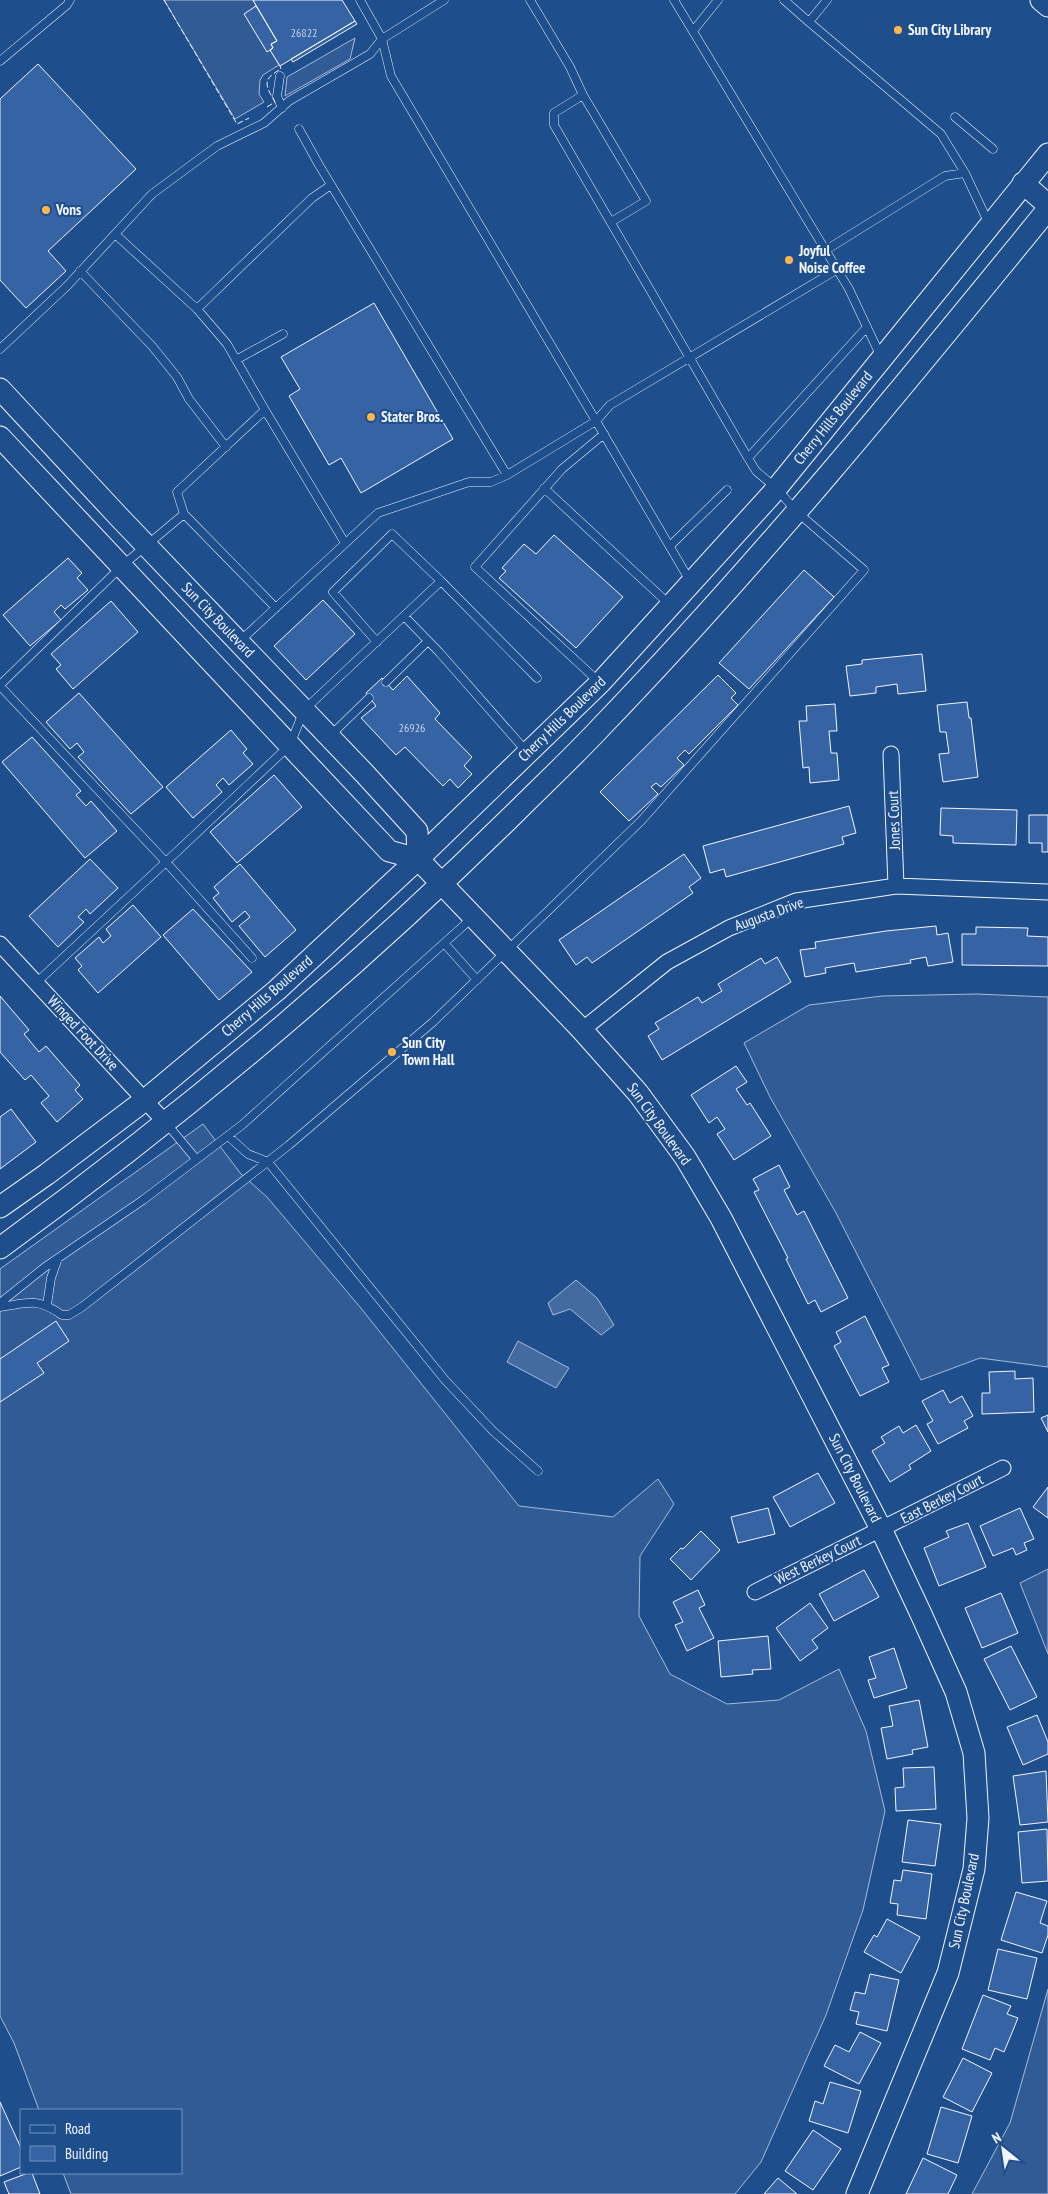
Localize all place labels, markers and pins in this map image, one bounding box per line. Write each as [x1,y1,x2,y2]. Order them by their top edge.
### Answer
place label: Sun City Library [908,20,992,39]
marker: Sun City Library [892,24,904,36]
place label: Vons [55,200,81,219]
marker: Vons [40,204,52,216]
place label: Joyful Noise Coffee [798,241,866,277]
marker: Joyful Noise Coffee [783,254,795,266]
place label: Stater Bros. [381,407,443,426]
marker: Stater Bros. [365,411,377,423]
place label: Sun City Town Hall [402,1033,455,1069]
marker: Sun City Town Hall [386,1046,398,1058]

